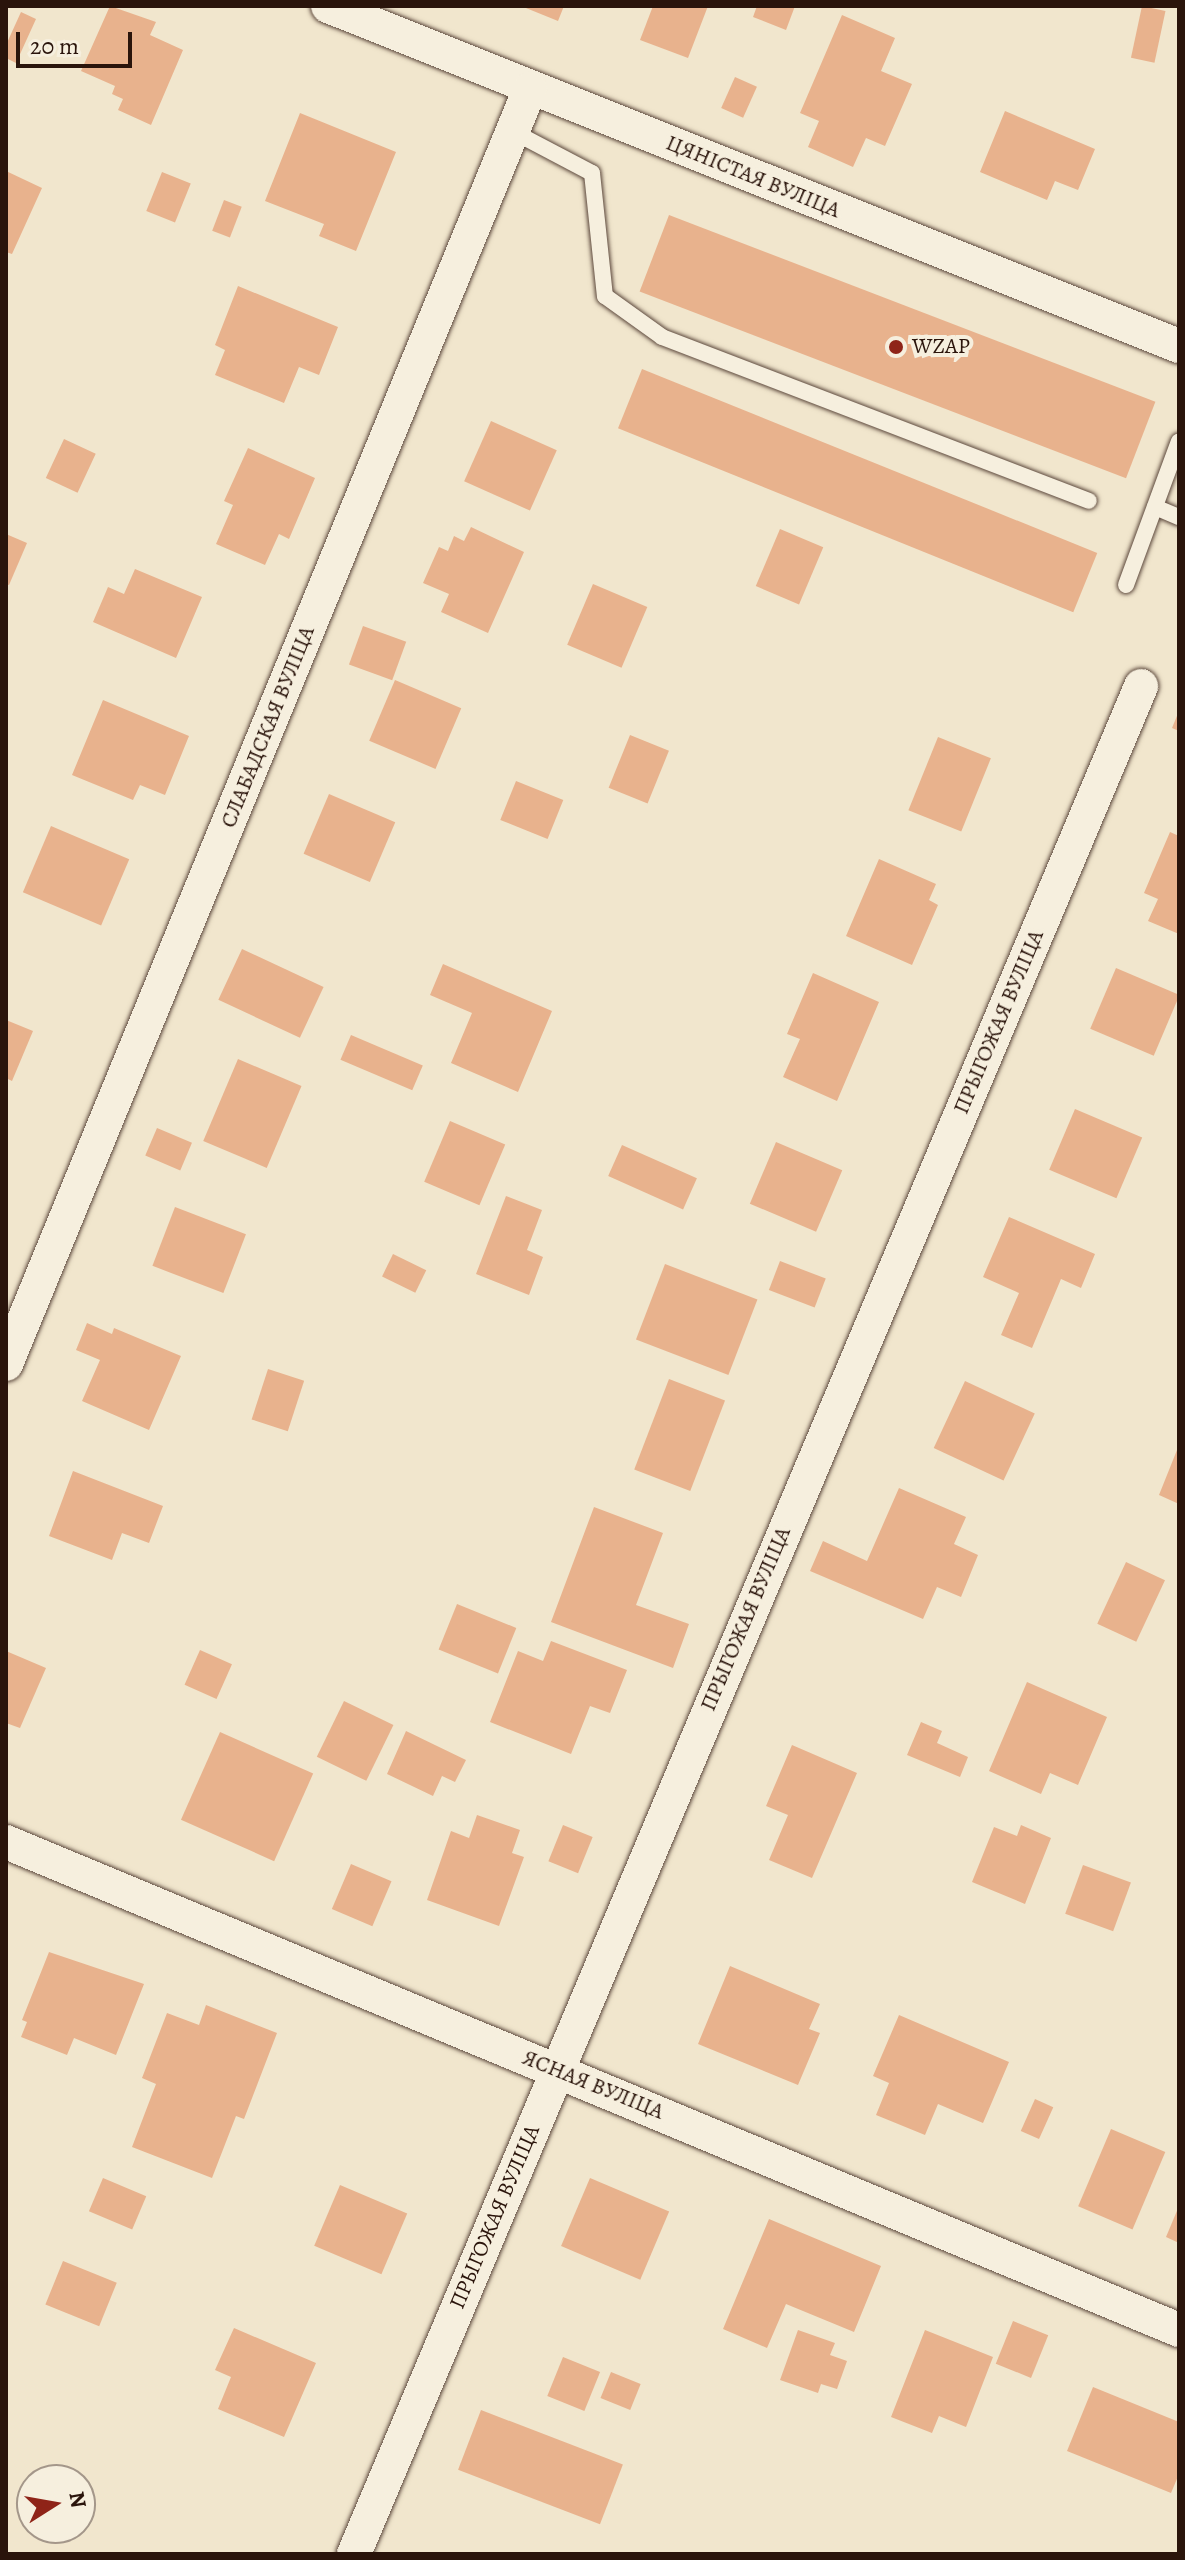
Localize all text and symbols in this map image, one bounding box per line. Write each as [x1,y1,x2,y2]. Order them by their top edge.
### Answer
scale bar [20,16,136,66]
text: 20 m [30,30,79,62]
street label: ЦЯНІСТАЯ ВУЛІЦА [662,130,844,224]
place label: WZAP [912,334,970,360]
marker: WZAP [887,338,905,356]
street label: СЛАБАДСКАЯ ВУЛІЦА [215,622,321,832]
street label: ПРЫГОЖАЯ ВУЛІЦА [948,926,1050,1118]
street label: ПРЫГОЖАЯ ВУЛІЦА [695,1523,797,1715]
street label: ЯСНАЯ ВУЛІЦА [518,2045,668,2125]
street label: ПРЫГОЖАЯ ВУЛІЦА [444,2121,546,2313]
north arrow [16,2464,96,2544]
text: N [61,2489,94,2511]

